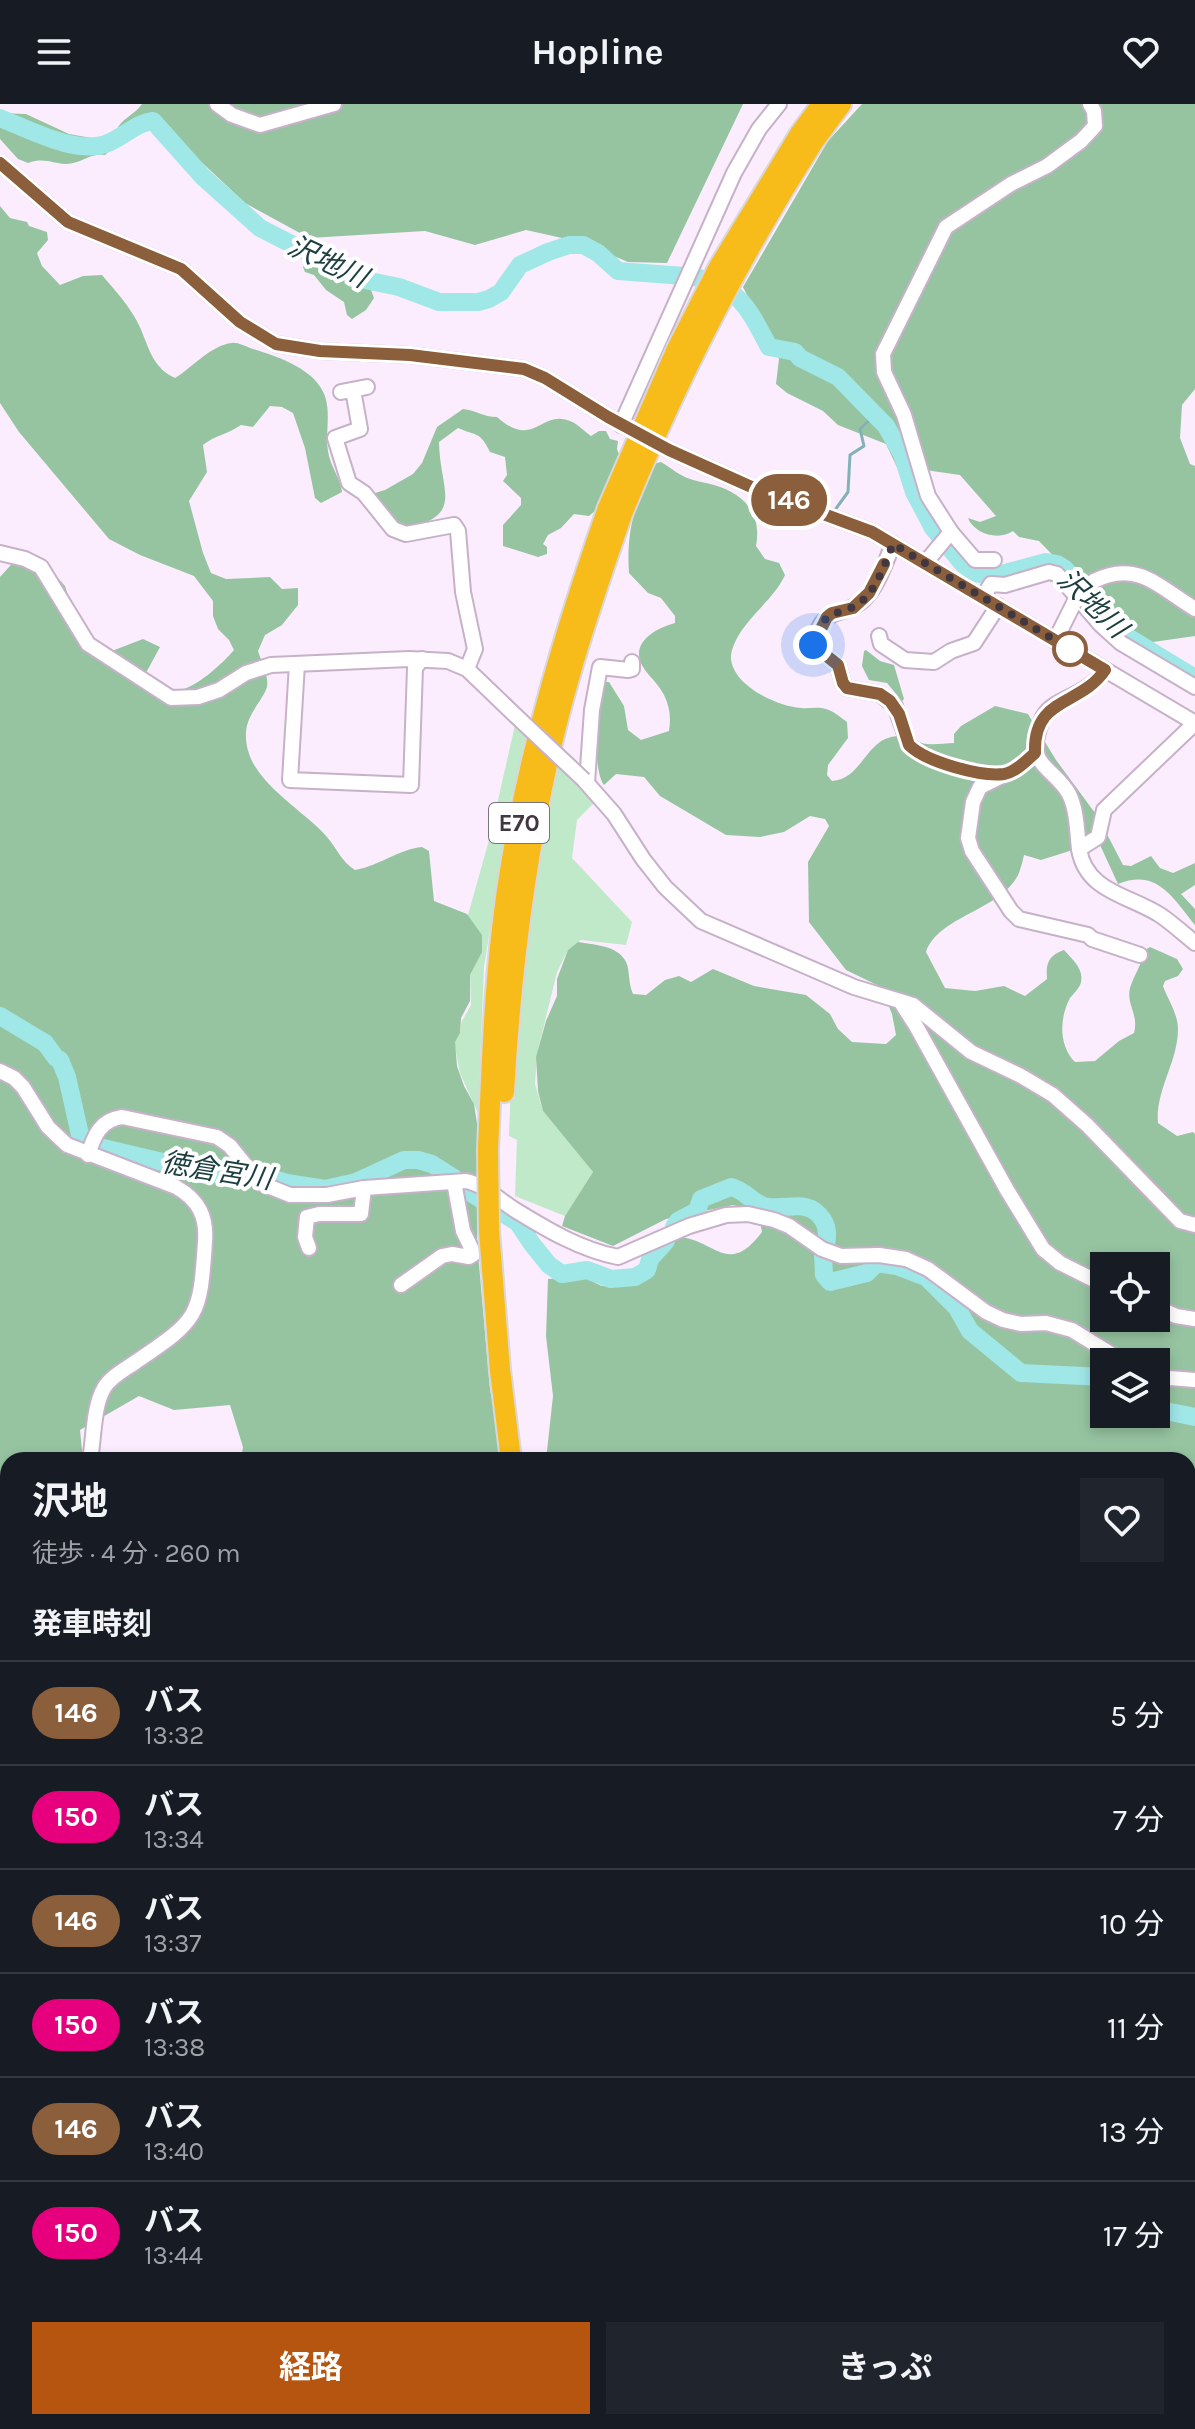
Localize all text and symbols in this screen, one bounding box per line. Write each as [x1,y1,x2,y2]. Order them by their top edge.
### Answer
icon: menu [32,30,76,74]
icon: heart [1119,30,1163,74]
text: Hopline [531,31,664,73]
water label: 沢地川 [283,229,376,295]
line badge: 146 [743,474,835,526]
text: 146 [767,483,811,516]
water label: 沢地川 [1051,562,1136,646]
your location [793,625,833,665]
unlabelled marker [1053,632,1087,666]
road number: E70 [489,803,549,843]
water label: 徳倉宮川 [159,1145,278,1196]
map controls [1090,1252,1170,1428]
button: locate [1090,1252,1170,1332]
button: layers [1090,1348,1170,1428]
button: heart [1080,1478,1164,1562]
text: 沢地 [32,1479,108,1524]
text: 徒歩 · 4 分 · 260 m [32,1538,241,1569]
text: 発車時刻 [32,1606,152,1642]
text: バス [144,1683,204,1719]
text: 146 [54,1696,98,1729]
text: 5 分 [1110,1698,1164,1734]
text: 13:32 [144,1720,204,1751]
text: バス [144,1787,204,1823]
text: 150 [54,1800,98,1833]
text: 7 分 [1113,1802,1164,1838]
text: 13:34 [144,1824,204,1855]
text: バス [144,1891,204,1927]
text: 146 [54,1904,98,1937]
text: 10 分 [1099,1906,1164,1942]
text: 13:37 [144,1928,202,1959]
text: バス [144,1995,204,2031]
text: 150 [54,2008,98,2041]
text: 11 分 [1107,2010,1164,2046]
text: 13:38 [144,2032,205,2063]
text: バス [144,2099,204,2135]
text: 146 [54,2112,98,2145]
text: 13 分 [1099,2114,1164,2150]
text: 13:40 [144,2136,204,2167]
text: バス [144,2203,204,2239]
text: 150 [54,2216,98,2249]
text: 17 分 [1103,2218,1164,2254]
text: 13:44 [144,2240,203,2271]
button: 経路 [32,2322,590,2414]
button: きっぷ [606,2322,1164,2414]

